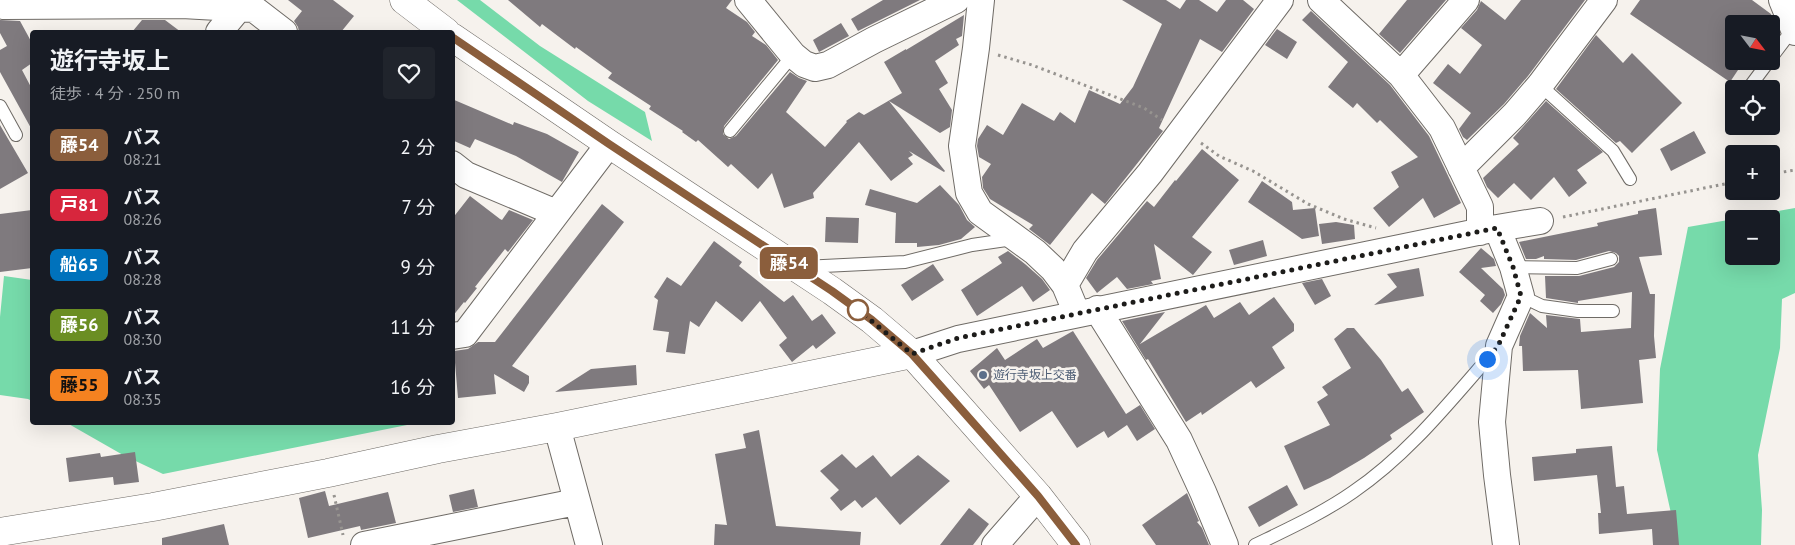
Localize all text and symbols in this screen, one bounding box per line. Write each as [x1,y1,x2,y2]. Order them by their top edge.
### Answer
north arrow [1725,15,1780,70]
map controls [1725,15,1780,265]
text: 遊行寺坂上 [50,45,170,76]
button: heart [383,47,435,99]
button: locate [1725,80,1780,135]
text: 徒歩 · 4 分 · 250 m [50,83,180,103]
text: バス [123,125,161,149]
text: 藤54 [60,133,98,156]
text: 2 分 [401,135,435,159]
button: + [1725,145,1780,200]
text: 08:21 [123,149,162,169]
text: バス [123,185,161,209]
text: 戸81 [60,193,98,216]
text: 7 分 [402,195,435,219]
text: 08:26 [123,209,162,229]
button: − [1725,210,1780,265]
text: バス [123,245,161,269]
line badge: 藤54 [760,247,818,279]
text: 藤54 [770,251,808,274]
text: 船65 [60,253,98,276]
text: 9 分 [401,255,435,279]
text: 08:28 [123,269,162,289]
unlabelled marker [847,299,869,321]
text: バス [123,305,161,329]
text: 藤56 [60,313,98,336]
text: 11 分 [390,315,435,339]
text: 08:30 [123,329,162,349]
your location [1475,347,1500,372]
text: バス [123,365,161,389]
place label: 遊行寺坂上交番 [993,367,1077,382]
marker: 遊行寺坂上交番 [977,369,989,381]
text: 藤55 [60,373,98,396]
text: 16 分 [390,375,435,399]
text: 08:35 [123,389,162,409]

